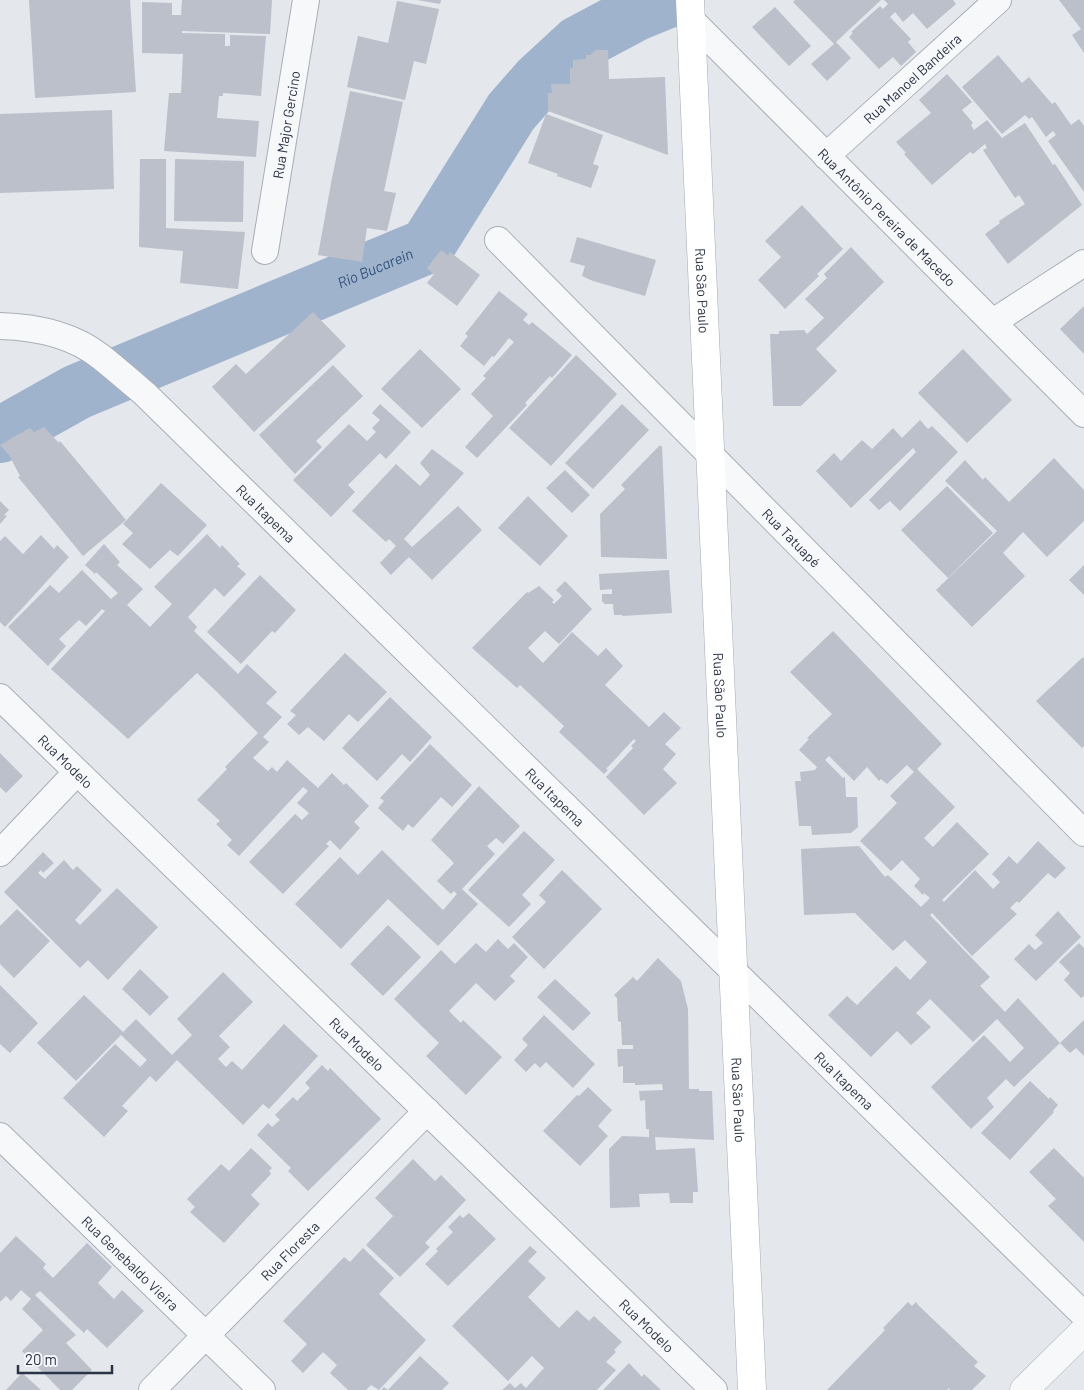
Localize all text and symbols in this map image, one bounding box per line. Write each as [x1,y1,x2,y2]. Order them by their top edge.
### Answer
street label: Rua Manoel Bandeira [860,29,964,127]
street label: Rua Major Gercino [268,69,303,180]
street label: Rua Antônio Pereira de Macedo [815,144,960,289]
water label: Rio Bucarein [334,244,416,291]
street label: Rua São Paulo [693,248,713,334]
street label: Rua Itapema [233,480,299,546]
street label: Rua Tatuapé [759,504,825,570]
street label: Rua São Paulo [711,652,731,738]
street label: Rua Modelo [35,731,97,791]
street label: Rua Itapema [522,764,589,829]
street label: Rua Modelo [326,1013,388,1074]
street label: Rua Itapema [812,1048,878,1113]
street label: Rua São Paulo [729,1057,749,1143]
street label: Rua Genebaldo Vieira [79,1212,183,1313]
street label: Rua Floresta [257,1217,322,1284]
street label: Rua Modelo [616,1295,678,1356]
scale bar [18,1342,111,1374]
text: 20 m [25,1350,57,1368]

